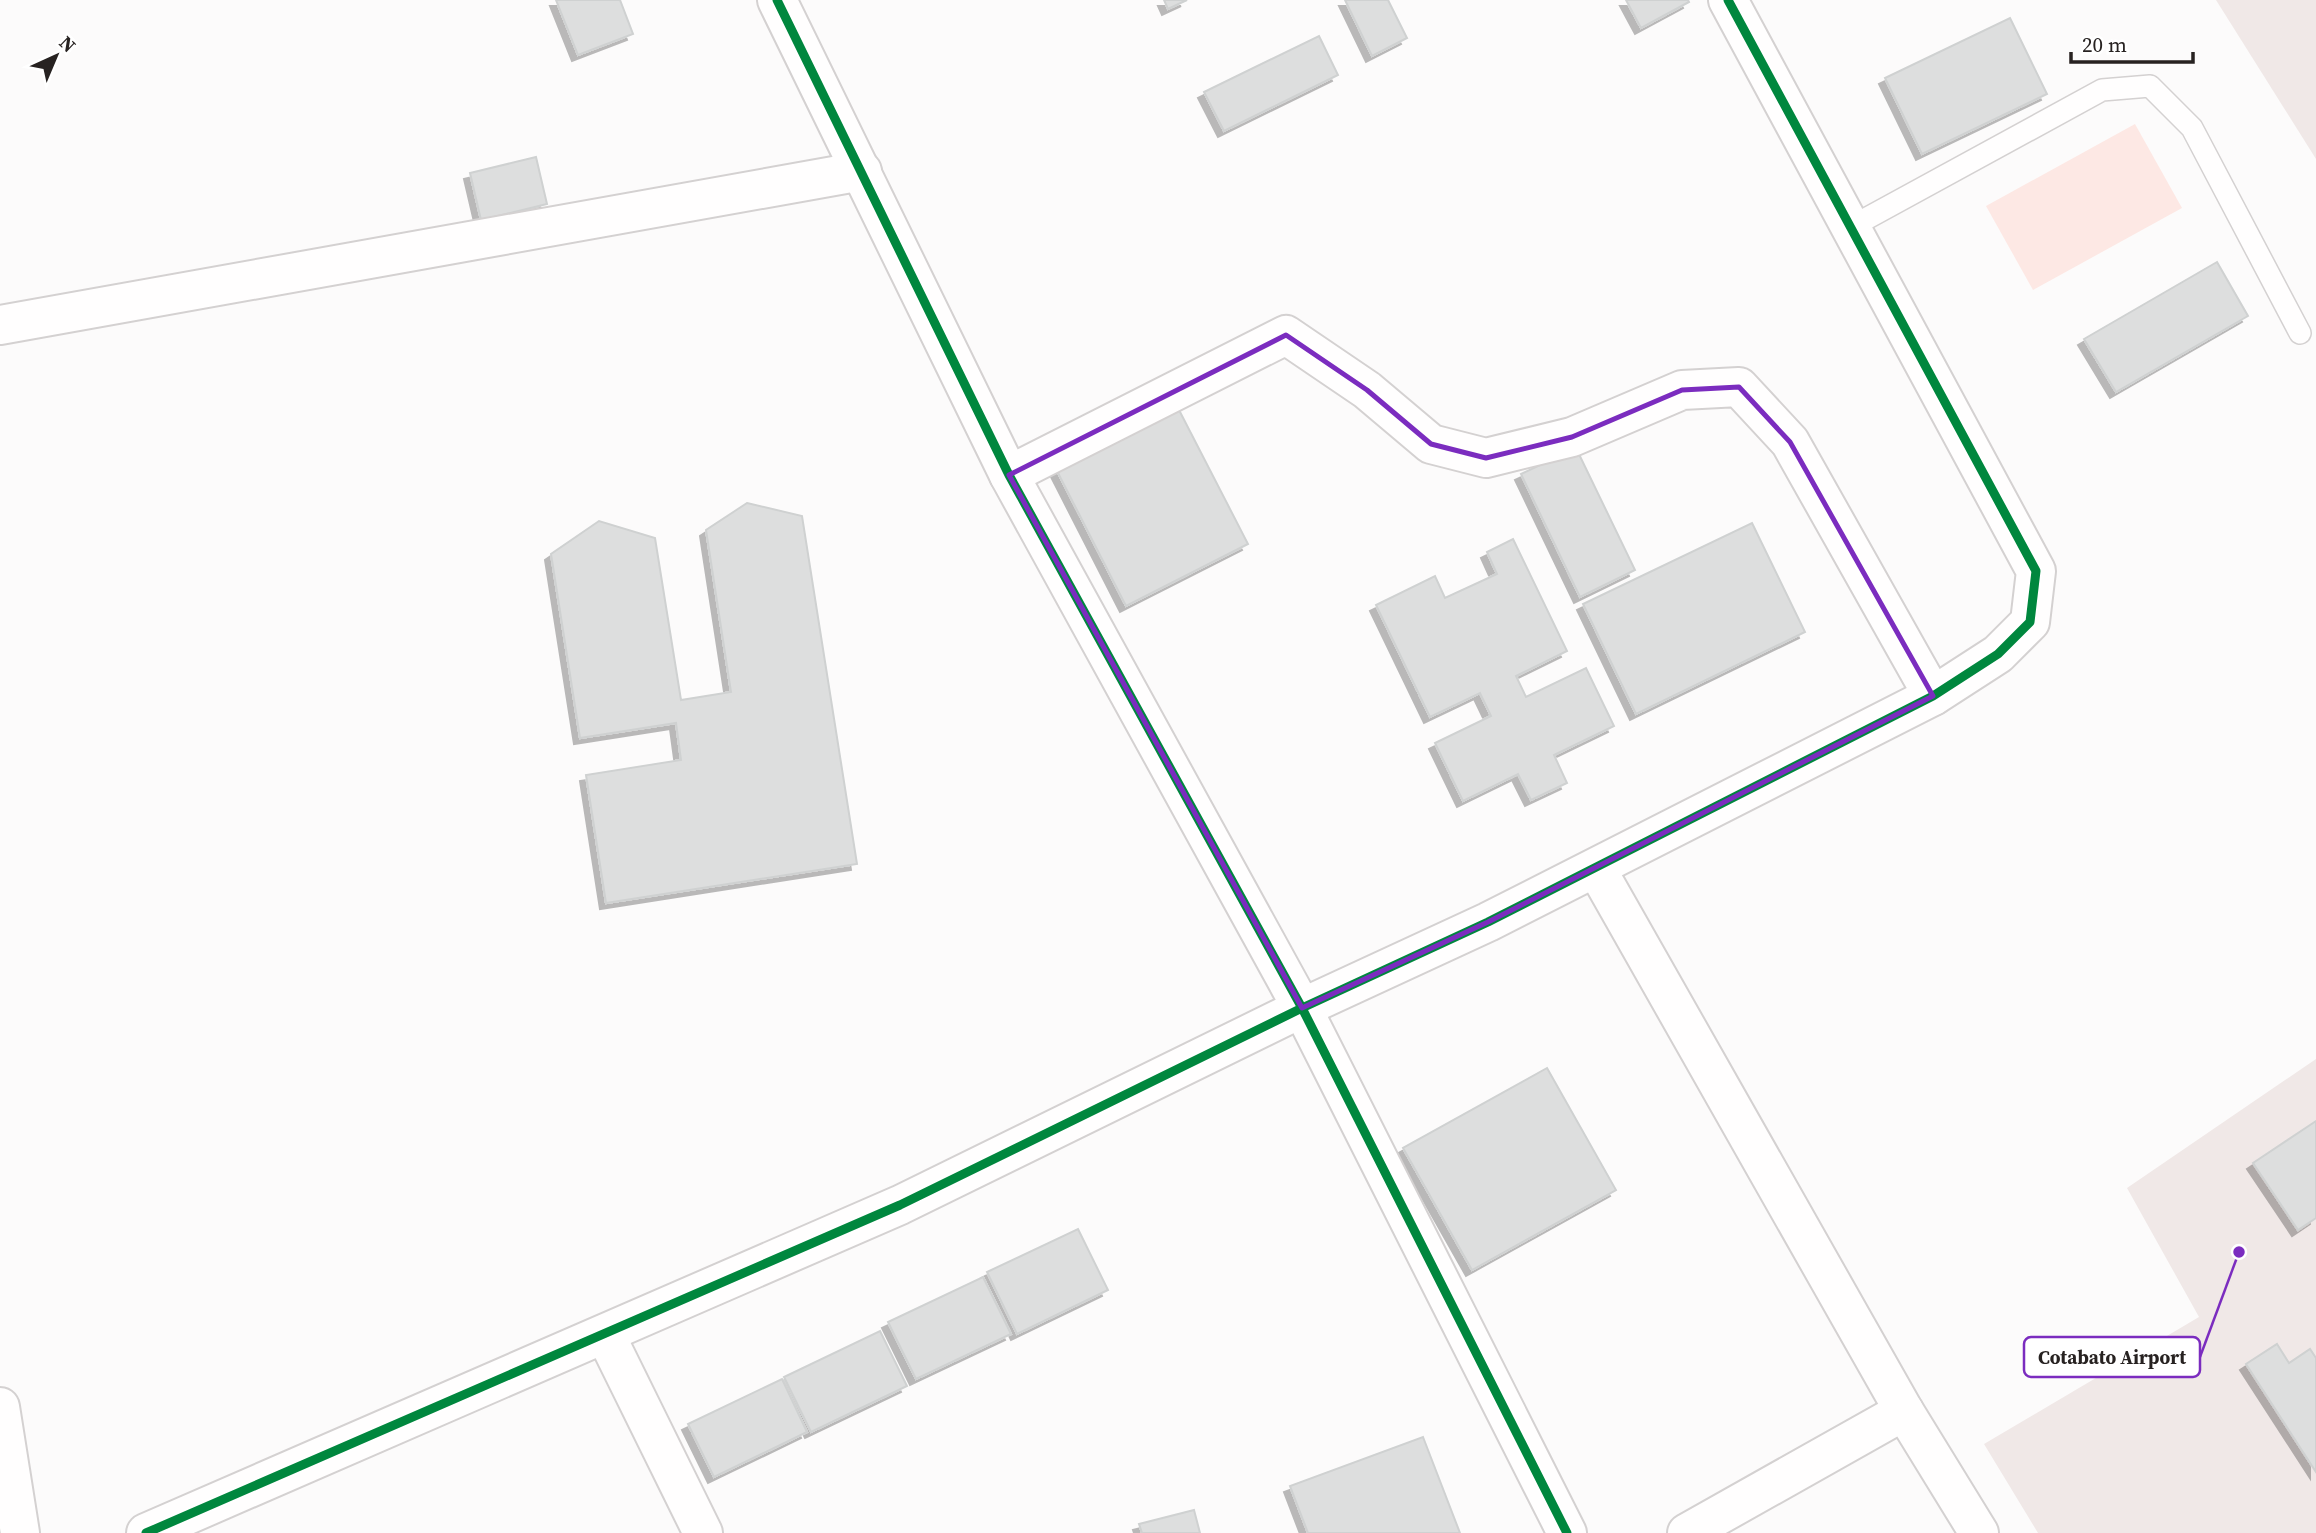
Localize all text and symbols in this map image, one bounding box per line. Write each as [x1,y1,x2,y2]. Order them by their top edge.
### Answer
north arrow [21,21,91,91]
scale bar [2071,21,2194,65]
text: N [54,30,82,58]
text: 20 m [2082,30,2127,59]
callout: Cotabato Airport [2024,1337,2200,1377]
text: Cotabato Airport [2038,1344,2186,1370]

